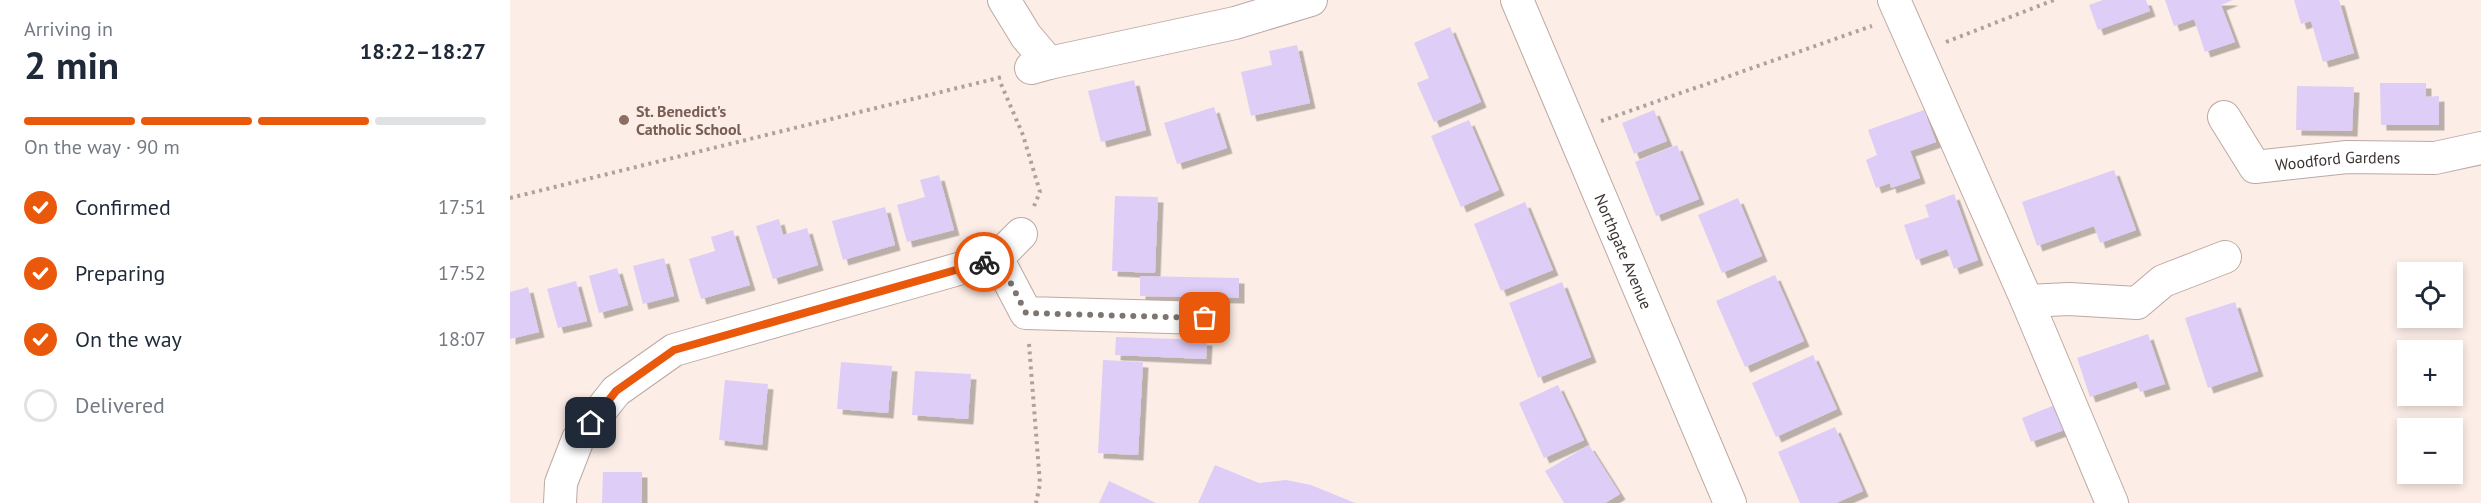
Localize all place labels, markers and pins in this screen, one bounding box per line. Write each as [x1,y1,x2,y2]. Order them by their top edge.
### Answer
place label: St. Benedict's Catholic School [636,101,742,139]
marker: St. Benedict's Catholic School [617,113,631,127]
pin [1179,292,1230,343]
pin [565,397,616,448]

